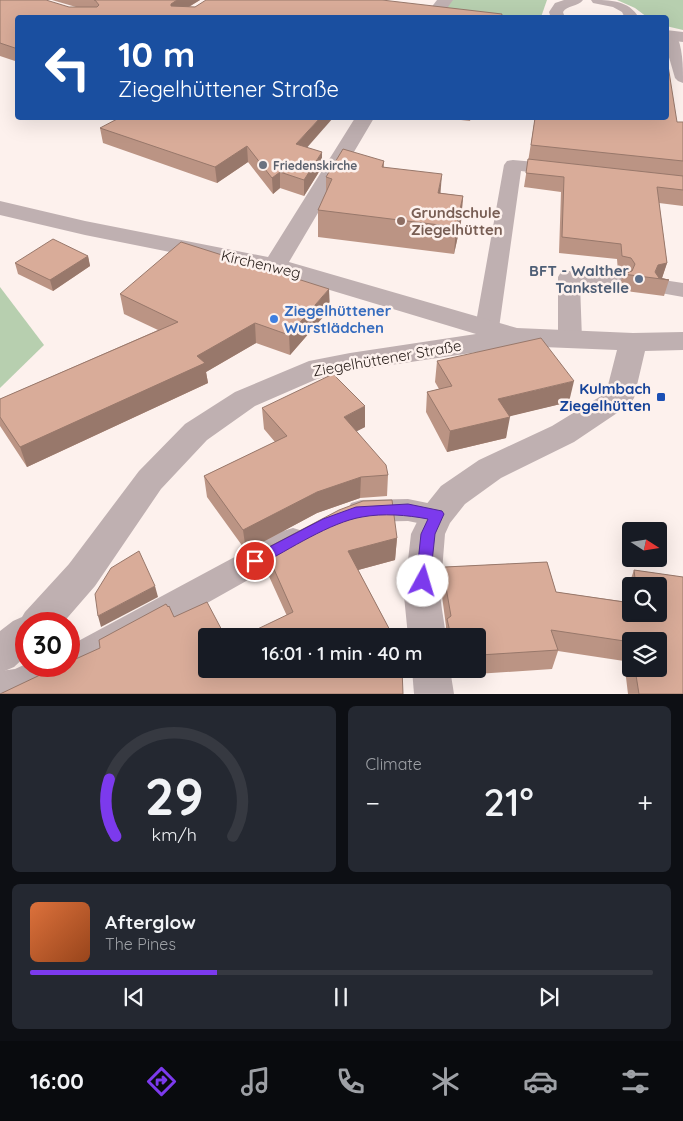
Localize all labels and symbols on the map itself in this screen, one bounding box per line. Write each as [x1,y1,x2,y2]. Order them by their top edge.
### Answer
place label: Friedenskirche [273,158,357,173]
marker: Friedenskirche [257,159,269,171]
place label: Grundschule Ziegelhütten [411,203,503,239]
marker: Grundschule Ziegelhütten [395,215,407,227]
street label: Kirchenweg [219,246,303,282]
place label: BFT - Walther Tankstelle [529,261,629,297]
marker: BFT - Walther Tankstelle [633,273,645,285]
place label: Ziegelhüttener Wurstlädchen [284,301,392,337]
marker: Ziegelhüttener Wurstlädchen [268,313,280,325]
street label: Ziegelhüttener Straße [311,336,463,380]
place label: Kulmbach Ziegelhütten [559,379,651,415]
marker: Kulmbach Ziegelhütten [655,391,667,403]
north arrow [622,522,668,568]
pin [234,540,276,582]
position arrow [396,554,448,606]
speed limit sign: 30 [15,612,80,677]

